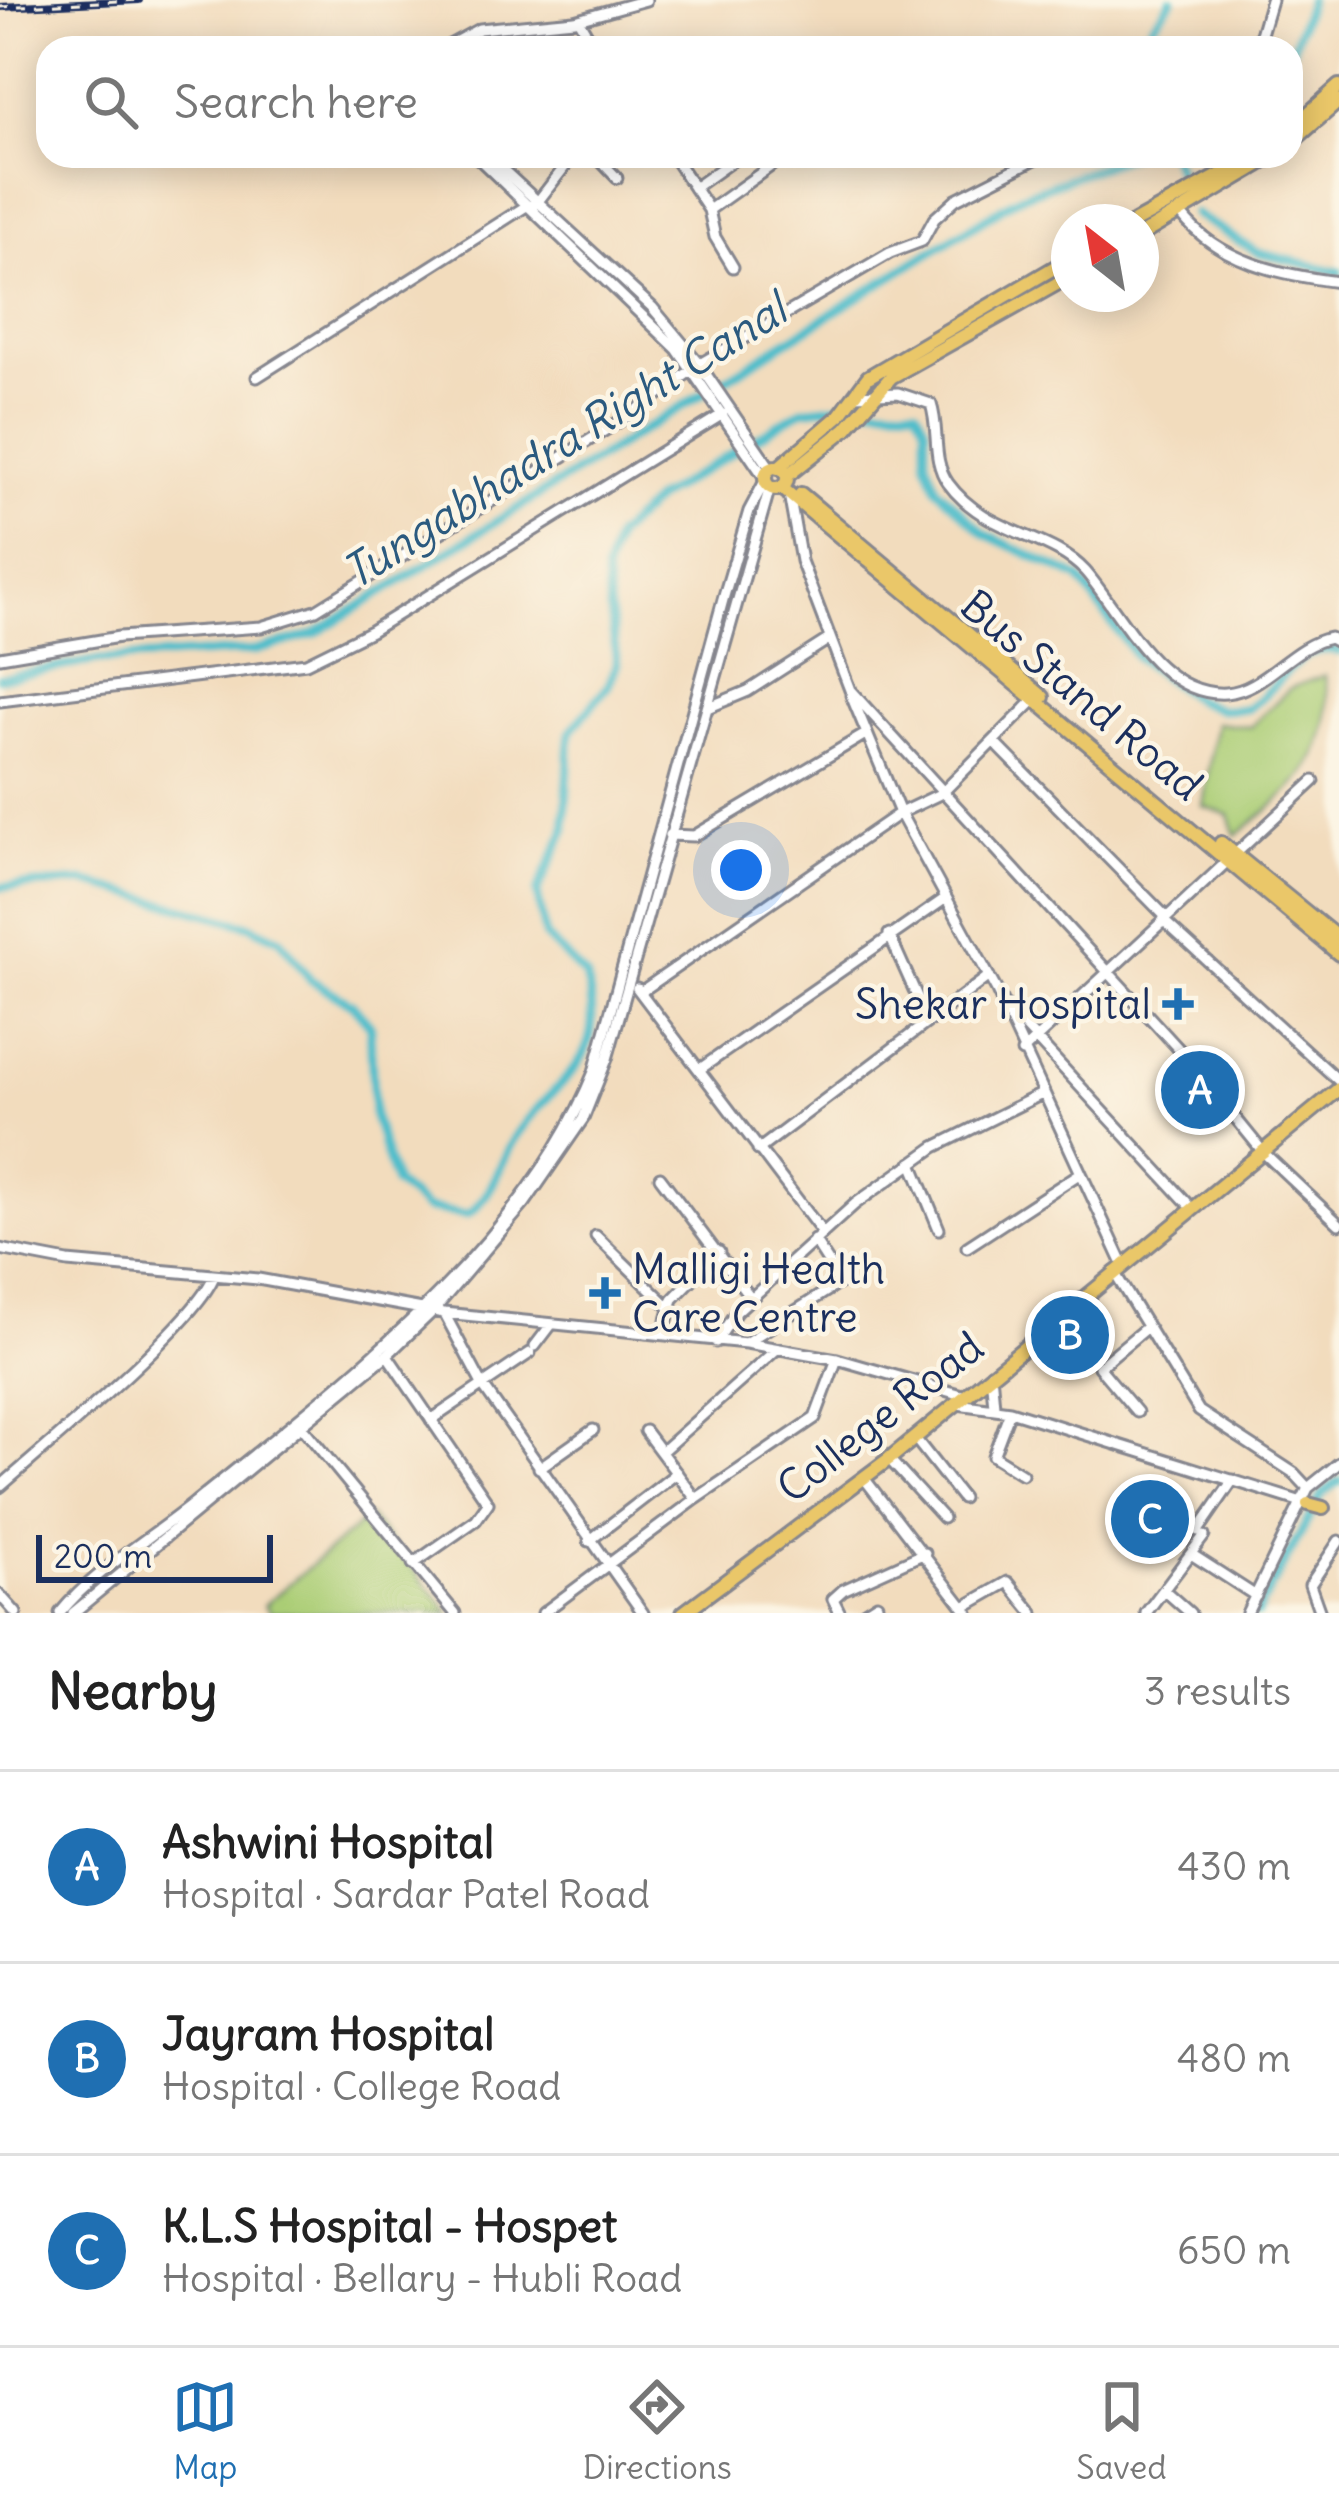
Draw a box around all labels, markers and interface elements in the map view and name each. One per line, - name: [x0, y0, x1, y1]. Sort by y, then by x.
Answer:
- search box: [36, 36, 1303, 168]
- icon: search: [78, 69, 144, 135]
- text: Search here: [174, 74, 418, 130]
- north arrow: [1051, 204, 1159, 312]
- water label: Tungabhadra Right Canal: [332, 278, 801, 601]
- street label: Bus Stand Road: [951, 579, 1213, 811]
- your location: [711, 840, 771, 900]
- place label: Shekar Hospital: [855, 978, 1151, 1030]
- marker: Shekar Hospital: [1162, 988, 1194, 1020]
- pin: A: [1161, 1045, 1239, 1135]
- place label: Malligi Health Care Centre: [632, 1243, 885, 1343]
- marker: Malligi Health Care Centre: [589, 1277, 621, 1309]
- pin: B: [1031, 1290, 1109, 1380]
- street label: College Road: [767, 1321, 993, 1513]
- pin: C: [1111, 1474, 1189, 1564]
- scale bar: [36, 1529, 273, 1582]
- text: 200 m: [54, 1535, 152, 1577]
- text: Nearby: [48, 1659, 217, 1723]
- text: 3 results: [1144, 1667, 1291, 1716]
- text: Ashwini Hospital: [162, 1814, 494, 1870]
- text: A: [74, 1842, 100, 1891]
- text: 430 m: [1177, 1842, 1291, 1891]
- text: Hospital · Sardar Patel Road: [162, 1870, 650, 1919]
- text: Jayram Hospital: [162, 2006, 494, 2062]
- text: B: [74, 2034, 100, 2083]
- text: 480 m: [1177, 2034, 1291, 2083]
- text: Hospital · College Road: [162, 2062, 561, 2111]
- text: K.L.S Hospital - Hospet: [162, 2198, 617, 2254]
- text: C: [74, 2226, 100, 2275]
- text: 650 m: [1177, 2226, 1291, 2275]
- text: Hospital · Bellary - Hubli Road: [162, 2254, 682, 2303]
- tab: Map: [172, 2374, 238, 2488]
- tab: Directions: [583, 2374, 732, 2488]
- tab: Saved: [1076, 2374, 1167, 2488]

